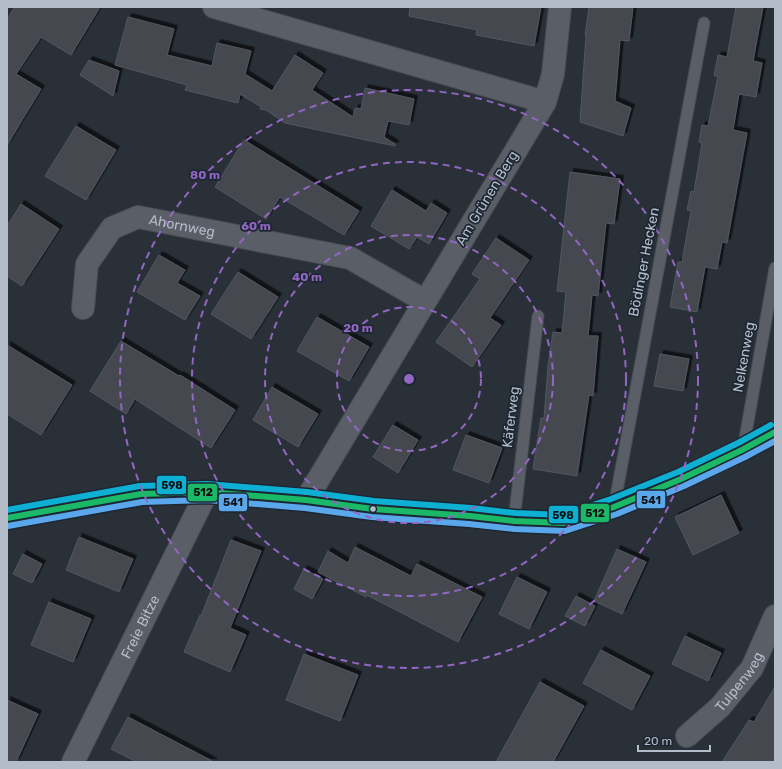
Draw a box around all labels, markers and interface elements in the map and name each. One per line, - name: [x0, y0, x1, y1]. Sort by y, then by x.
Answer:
- street label: Am Grünen Berg: [452, 148, 522, 248]
- text: 80 m: [190, 168, 220, 182]
- street label: Bödinger Hecken: [625, 206, 663, 318]
- street label: Ahornweg: [147, 211, 216, 240]
- text: 60 m: [241, 219, 271, 233]
- text: 40 m: [292, 270, 322, 284]
- street label: Nelkenweg: [729, 320, 759, 394]
- text: 20 m: [343, 321, 373, 335]
- centre of rings: [402, 372, 416, 386]
- street label: Käferweg: [499, 385, 523, 449]
- line badge: 598: [156, 475, 187, 495]
- text: 598: [161, 479, 183, 492]
- line badge: 512: [187, 483, 218, 502]
- text: 512: [193, 486, 213, 499]
- line badge: 541: [636, 490, 666, 509]
- line badge: 541: [218, 493, 248, 512]
- text: 541: [641, 494, 661, 507]
- text: 541: [223, 496, 243, 509]
- line badge: 512: [580, 503, 610, 523]
- unlabelled marker: [368, 504, 378, 514]
- line badge: 598: [548, 505, 579, 524]
- text: 512: [585, 507, 605, 520]
- text: 598: [552, 509, 574, 522]
- street label: Freie Bitze: [117, 592, 163, 661]
- street label: Tulpenweg: [711, 649, 767, 715]
- scale bar: [638, 727, 710, 753]
- text: 20 m: [644, 734, 672, 748]

